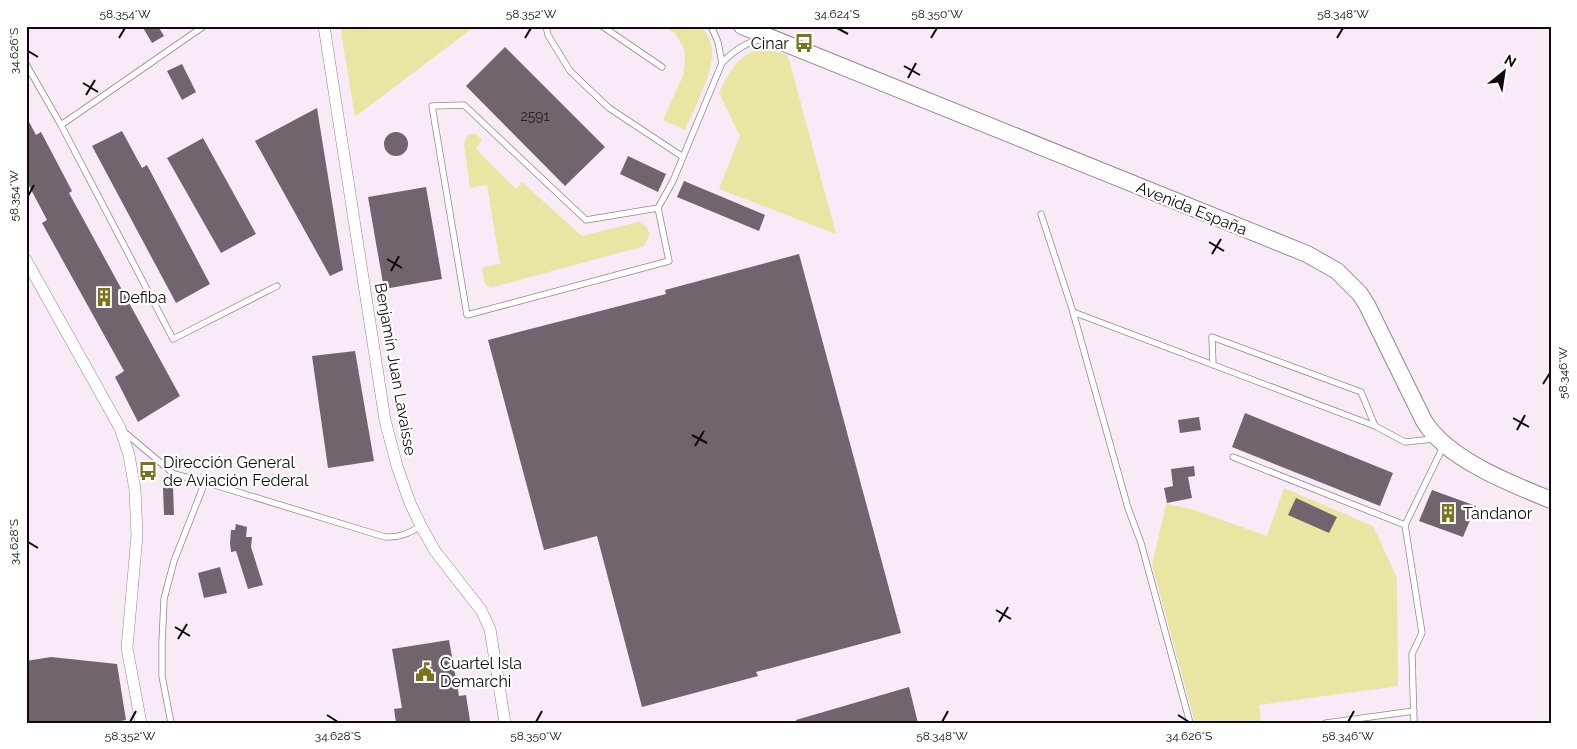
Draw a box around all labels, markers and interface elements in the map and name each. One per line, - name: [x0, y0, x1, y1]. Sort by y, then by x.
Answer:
- text: 58.354°W: [99, 7, 151, 21]
- text: 58.352°W: [506, 7, 557, 21]
- text: 34.624°S: [814, 7, 860, 21]
- text: 58.350°W: [911, 7, 963, 21]
- text: 58.348°W: [1317, 7, 1369, 21]
- text: 34.626°S: [7, 28, 21, 74]
- bus stop icon: Cinar: [793, 32, 815, 54]
- place label: Cinar: [751, 34, 789, 53]
- north arrow: [1480, 48, 1530, 98]
- text: N: [1502, 51, 1519, 70]
- house number: 2591: [520, 108, 550, 124]
- text: 58.354°W: [7, 170, 21, 222]
- street label: Avenida España: [1134, 178, 1250, 239]
- street label: Benjamín Juan Lavaisse: [371, 281, 420, 457]
- building icon: Defiba: [93, 286, 115, 308]
- place label: Defiba: [119, 288, 166, 307]
- text: 58.346°W: [1556, 347, 1570, 399]
- place label: Dirección General de Aviación Federal: [163, 453, 309, 490]
- bus stop icon: Dirección General de Aviación Federal: [137, 460, 159, 482]
- building icon: Tandanor: [1437, 502, 1459, 524]
- place label: Tandanor: [1463, 504, 1533, 523]
- text: 34.628°S: [7, 519, 21, 565]
- place label: Cuartel Isla Demarchi: [440, 654, 522, 691]
- public building icon: Cuartel Isla Demarchi: [414, 661, 436, 683]
- text: 58.352°W: [105, 729, 156, 743]
- text: 34.628°S: [315, 729, 361, 743]
- text: 58.350°W: [510, 729, 562, 743]
- text: 58.348°W: [916, 729, 968, 743]
- text: 34.626°S: [1166, 729, 1212, 743]
- text: 58.346°W: [1322, 729, 1374, 743]

